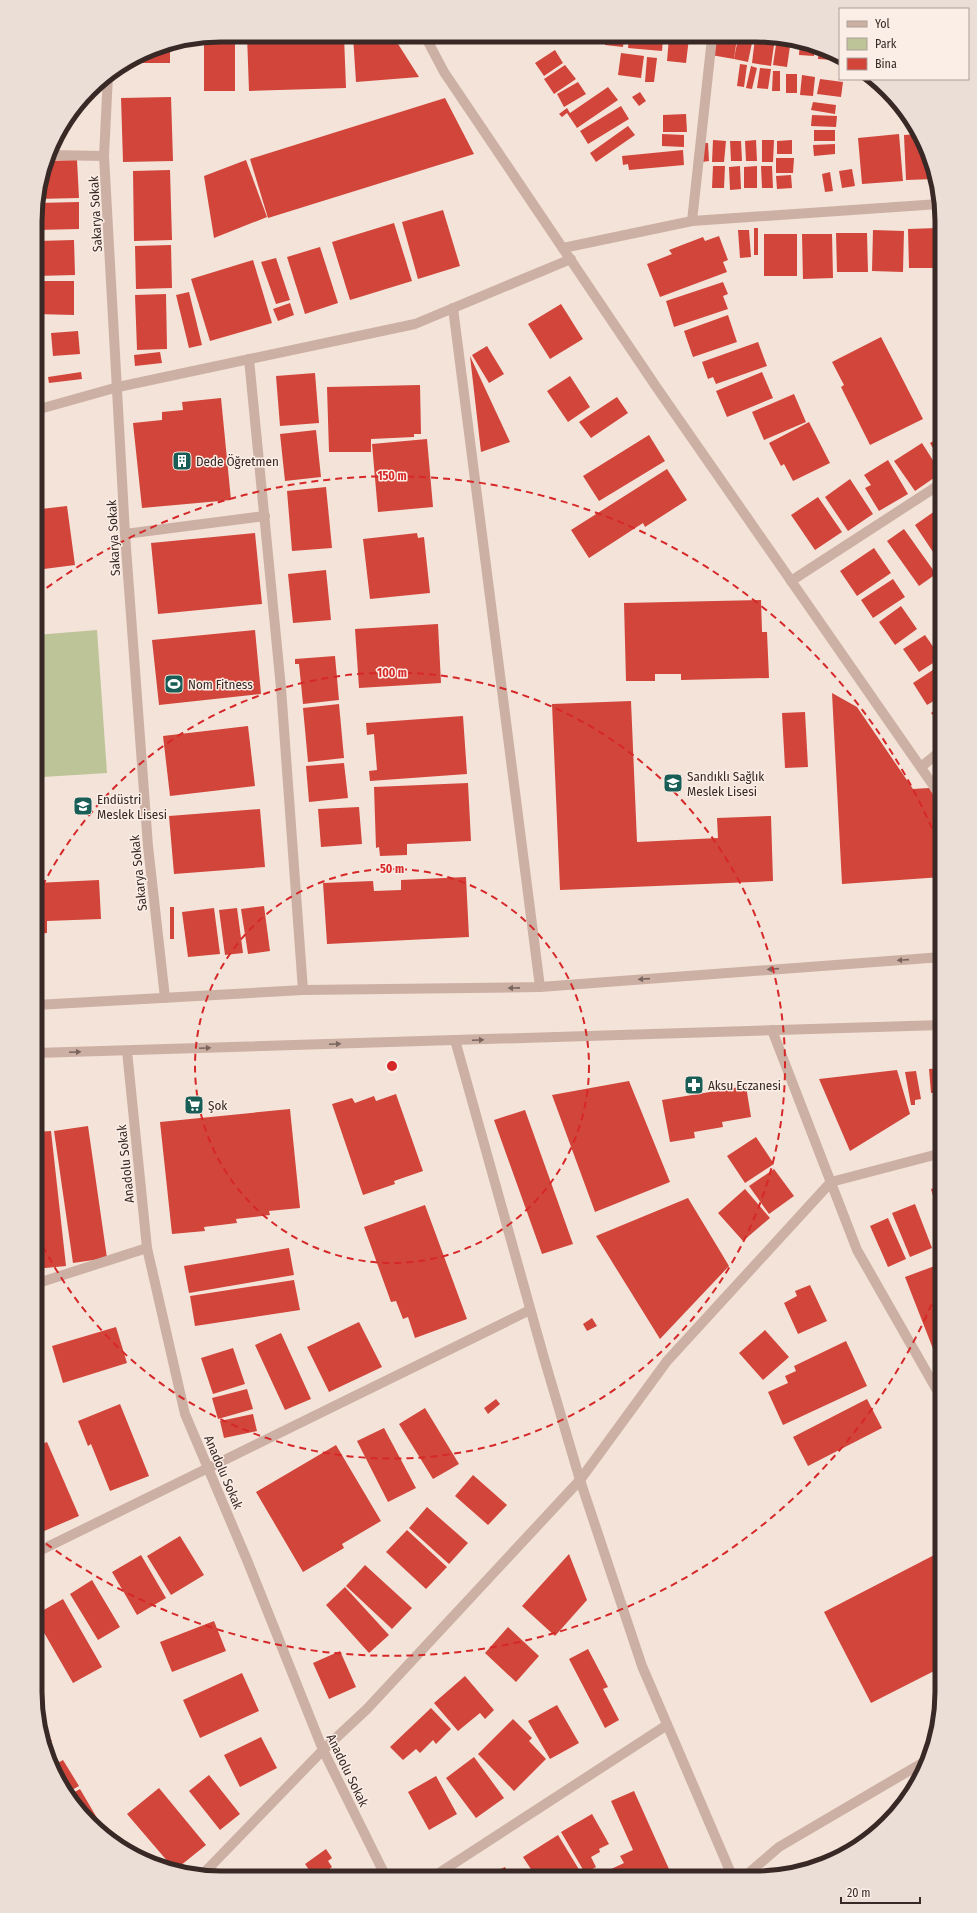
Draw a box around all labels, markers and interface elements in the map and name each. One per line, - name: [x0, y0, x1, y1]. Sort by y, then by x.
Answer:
- legend: [839, 8, 969, 80]
- text: Yol: [875, 17, 890, 31]
- text: Park: [875, 37, 897, 51]
- text: Bina: [875, 57, 897, 71]
- street label: Sakarya Sokak: [86, 175, 105, 252]
- building icon: Dede Öğretmen: [171, 450, 193, 472]
- place label: Dede Öğretmen: [196, 453, 279, 469]
- text: 150 m: [377, 469, 407, 483]
- street label: Sakarya Sokak: [104, 499, 123, 576]
- text: 100 m: [377, 666, 407, 680]
- sports icon: Nom Fitness: [163, 673, 185, 695]
- place label: Nom Fitness: [188, 677, 253, 692]
- place label: Sandıklı Sağlık Meslek Lisesi: [687, 769, 765, 799]
- school or university icon: Sandıklı Sağlık Meslek Lisesi: [662, 772, 684, 794]
- place label: Endüstri Meslek Lisesi: [97, 792, 167, 822]
- school or university icon: Endüstri Meslek Lisesi: [72, 795, 94, 817]
- street label: Sakarya Sokak: [127, 833, 150, 912]
- text: 50 m: [380, 862, 404, 876]
- one-way arrow: [897, 956, 909, 963]
- one-way arrow: [767, 966, 779, 973]
- one-way arrow: [638, 976, 650, 983]
- one-way arrow: [507, 985, 520, 991]
- one-way arrow: [472, 1036, 484, 1043]
- one-way arrow: [329, 1041, 342, 1047]
- one-way arrow: [199, 1045, 212, 1051]
- one-way arrow: [69, 1049, 82, 1055]
- centre of rings: [385, 1059, 399, 1073]
- pharmacy icon: Aksu Eczanesi: [683, 1074, 705, 1096]
- place label: Aksu Eczanesi: [708, 1078, 781, 1093]
- supermarket icon: Şok: [183, 1094, 205, 1116]
- place label: Şok: [208, 1098, 228, 1113]
- street label: Anadolu Sokak: [114, 1123, 137, 1204]
- street label: Anadolu Sokak: [201, 1433, 246, 1512]
- street label: Anadolu Sokak: [324, 1732, 372, 1810]
- scale bar: [841, 1879, 920, 1905]
- text: 20 m: [847, 1886, 871, 1900]

